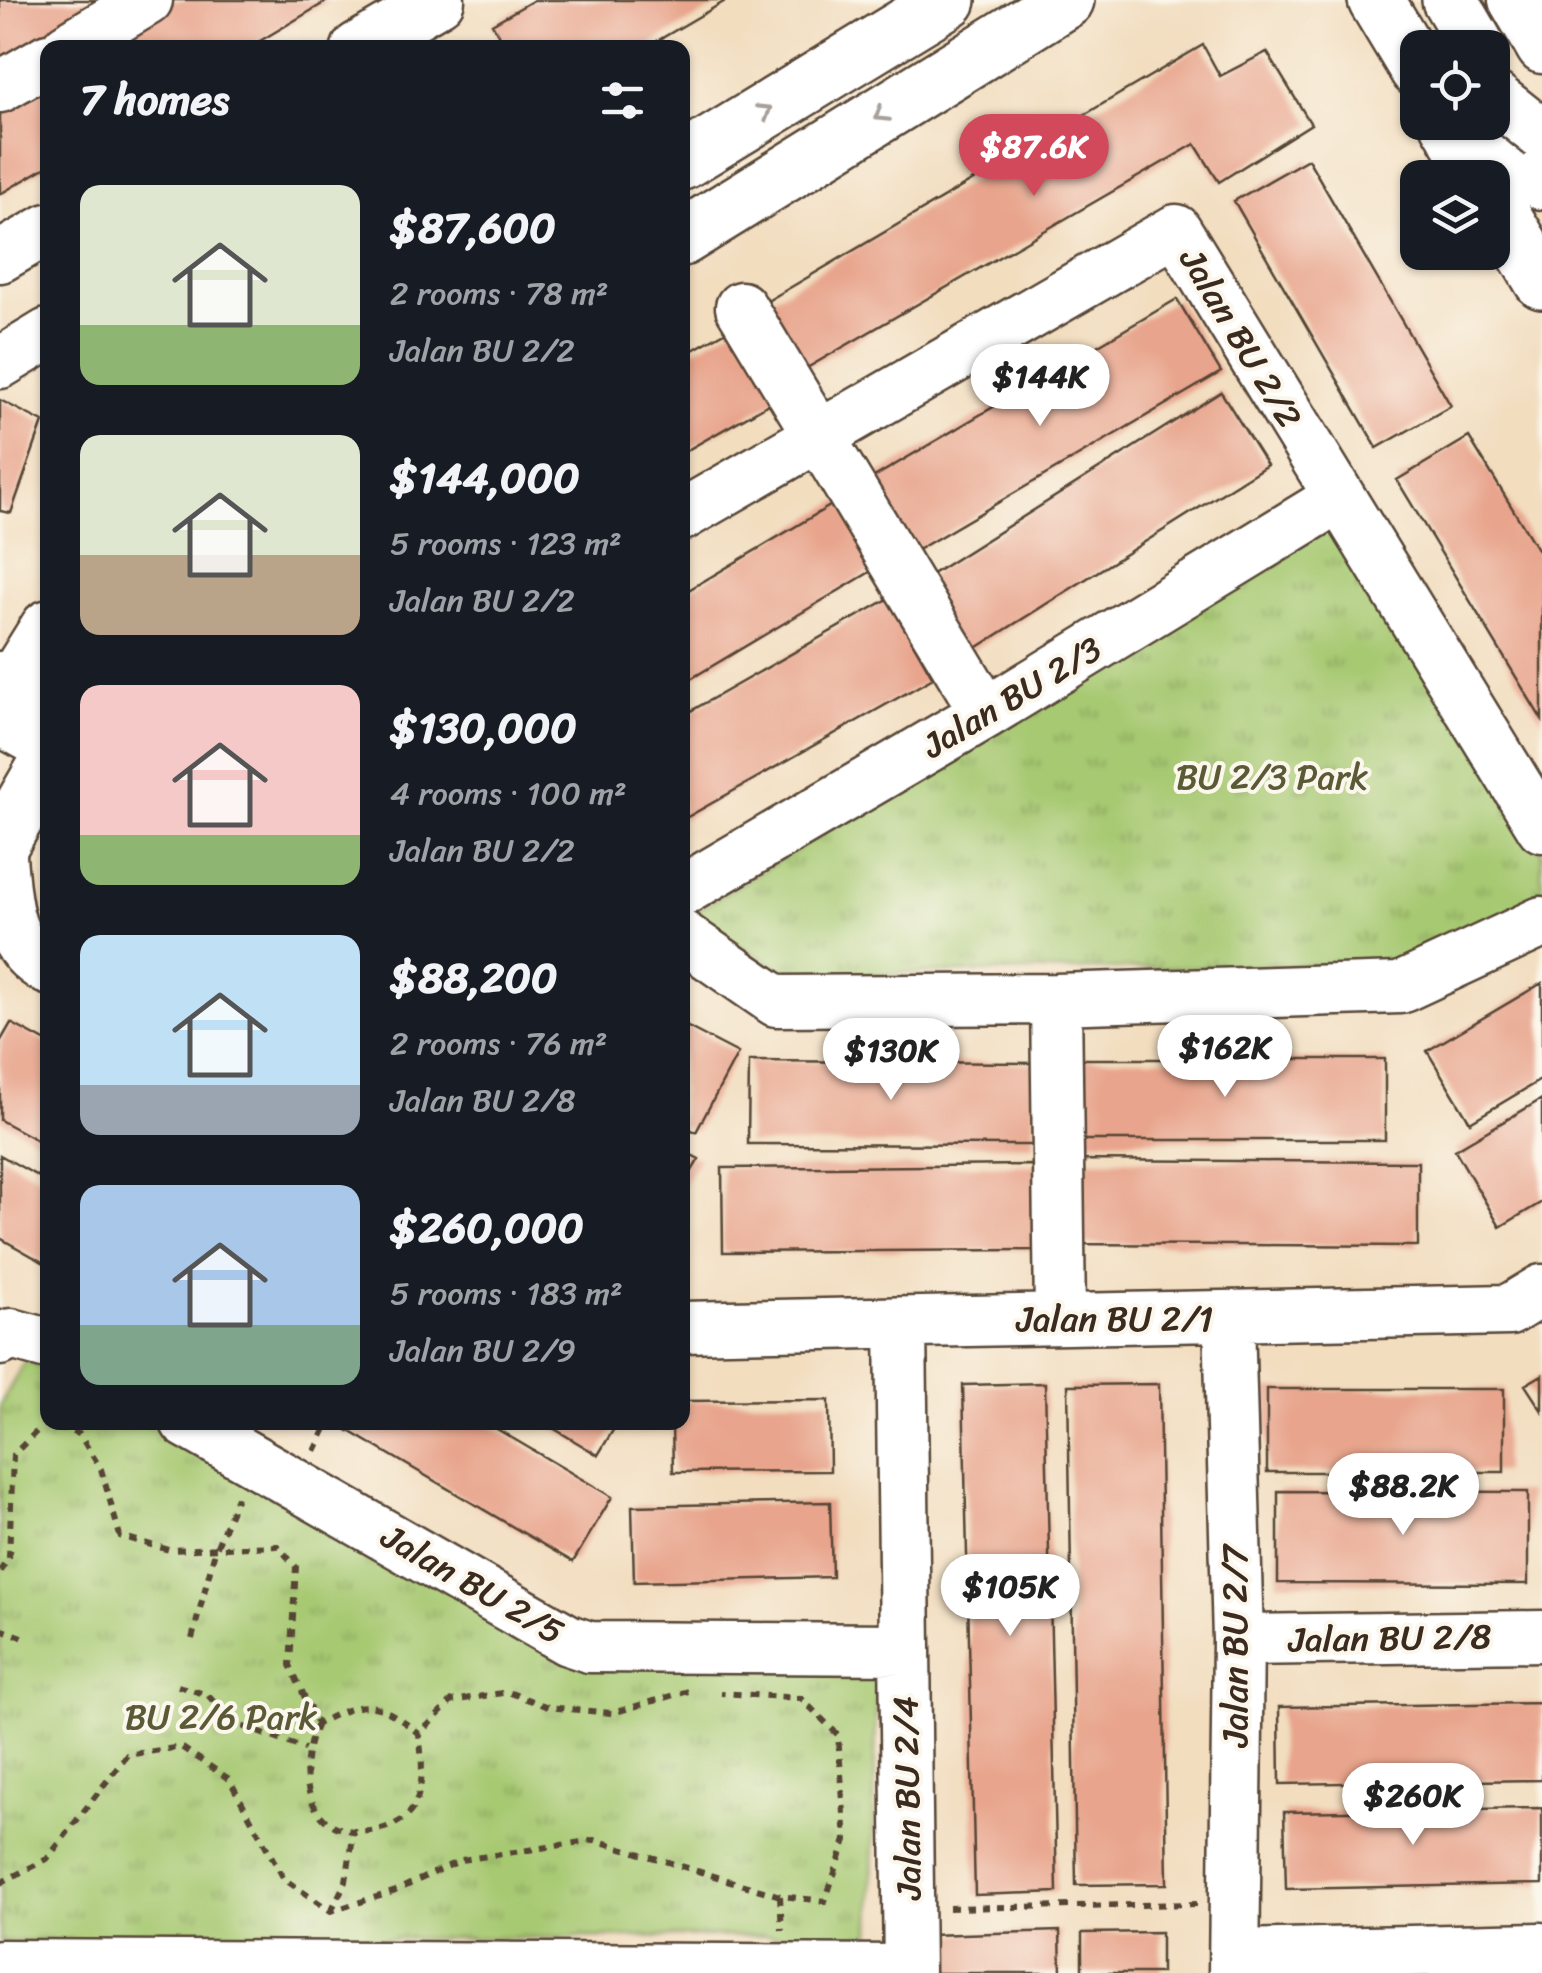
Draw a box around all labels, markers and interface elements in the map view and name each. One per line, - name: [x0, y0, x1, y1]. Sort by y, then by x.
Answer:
- map controls: [1400, 30, 1510, 270]
- button: locate: [1400, 30, 1510, 140]
- text: 7 homes: [80, 63, 229, 137]
- icon: filters: [595, 73, 650, 128]
- one-way arrow: [874, 103, 892, 122]
- one-way arrow: [755, 104, 773, 123]
- pin: $87.6K: [953, 114, 1115, 199]
- text: $87.6K: [981, 118, 1087, 175]
- button: layers: [1400, 160, 1510, 270]
- text: $87,600: [390, 191, 556, 265]
- icon: home: [160, 225, 280, 345]
- street label: Jalan BU 2/2: [1162, 235, 1320, 441]
- text: 2 rooms · 78 m²: [390, 265, 608, 322]
- text: Jalan BU 2/2: [390, 322, 575, 379]
- pin: $144K: [970, 344, 1110, 429]
- text: $144K: [993, 348, 1087, 405]
- text: $144,000: [390, 441, 580, 515]
- icon: home: [160, 475, 280, 595]
- text: 5 rooms · 123 m²: [390, 515, 622, 572]
- text: Jalan BU 2/2: [390, 572, 575, 629]
- street label: Jalan BU 2/3: [909, 619, 1114, 776]
- text: $130,000: [390, 691, 577, 765]
- icon: home: [160, 725, 280, 845]
- park label: BU 2/3 Park: [1176, 746, 1368, 808]
- text: 4 rooms · 100 m²: [390, 765, 627, 822]
- text: Jalan BU 2/2: [390, 822, 575, 879]
- text: $88,200: [390, 941, 558, 1015]
- icon: home: [160, 975, 280, 1095]
- text: 2 rooms · 76 m²: [390, 1015, 607, 1072]
- pin: $162K: [1155, 1015, 1295, 1100]
- pin: $130K: [821, 1018, 961, 1103]
- text: $162K: [1179, 1019, 1271, 1076]
- text: $130K: [845, 1022, 937, 1079]
- text: Jalan BU 2/8: [390, 1072, 575, 1129]
- text: $260,000: [390, 1191, 584, 1265]
- icon: home: [160, 1225, 280, 1345]
- text: 5 rooms · 183 m²: [390, 1265, 622, 1322]
- street label: Jalan BU 2/1: [1016, 1288, 1213, 1350]
- text: Jalan BU 2/9: [390, 1322, 576, 1379]
- pin: $88.2K: [1322, 1453, 1484, 1538]
- text: $88.2K: [1349, 1457, 1457, 1514]
- street label: Jalan BU 2/5: [369, 1506, 576, 1662]
- street label: Jalan BU 2/7: [1204, 1543, 1266, 1748]
- pin: $105K: [940, 1554, 1080, 1639]
- text: $105K: [963, 1558, 1057, 1615]
- street label: Jalan BU 2/8: [1287, 1605, 1492, 1671]
- park label: BU 2/6 Park: [125, 1686, 318, 1748]
- street label: Jalan BU 2/4: [874, 1696, 940, 1901]
- pin: $260K: [1343, 1763, 1483, 1848]
- text: $260K: [1364, 1767, 1462, 1824]

